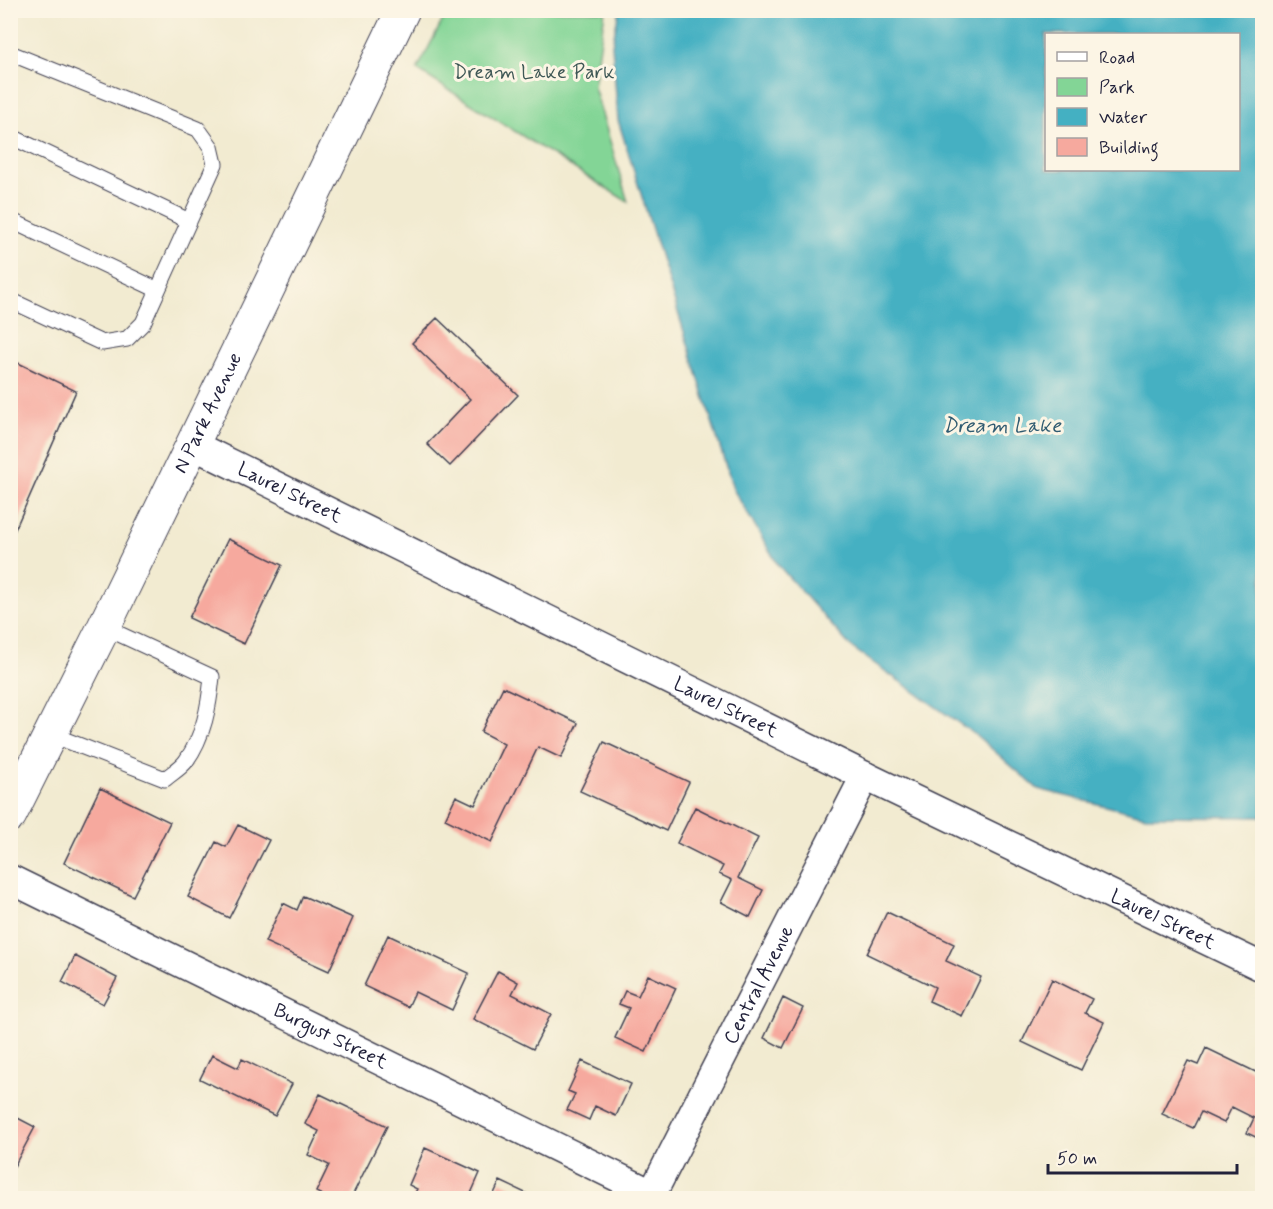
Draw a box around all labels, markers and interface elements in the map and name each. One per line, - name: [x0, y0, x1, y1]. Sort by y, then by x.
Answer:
- legend: [1045, 33, 1240, 171]
- text: Road: [1099, 46, 1135, 70]
- park label: Dream Lake Park: [454, 59, 614, 86]
- text: Park: [1099, 76, 1135, 100]
- text: Water: [1099, 106, 1148, 130]
- text: Building: [1099, 136, 1159, 162]
- street label: N Park Avenue: [167, 348, 248, 478]
- water label: Dream Lake: [943, 412, 1062, 440]
- street label: Laurel Street: [233, 455, 347, 530]
- street label: Laurel Street: [669, 670, 783, 745]
- street label: Laurel Street: [1106, 883, 1220, 956]
- street label: Central Avenue: [717, 921, 800, 1049]
- street label: Burgust Street: [269, 997, 392, 1076]
- scale bar: [1048, 1137, 1237, 1175]
- text: 50 m: [1057, 1147, 1097, 1171]

